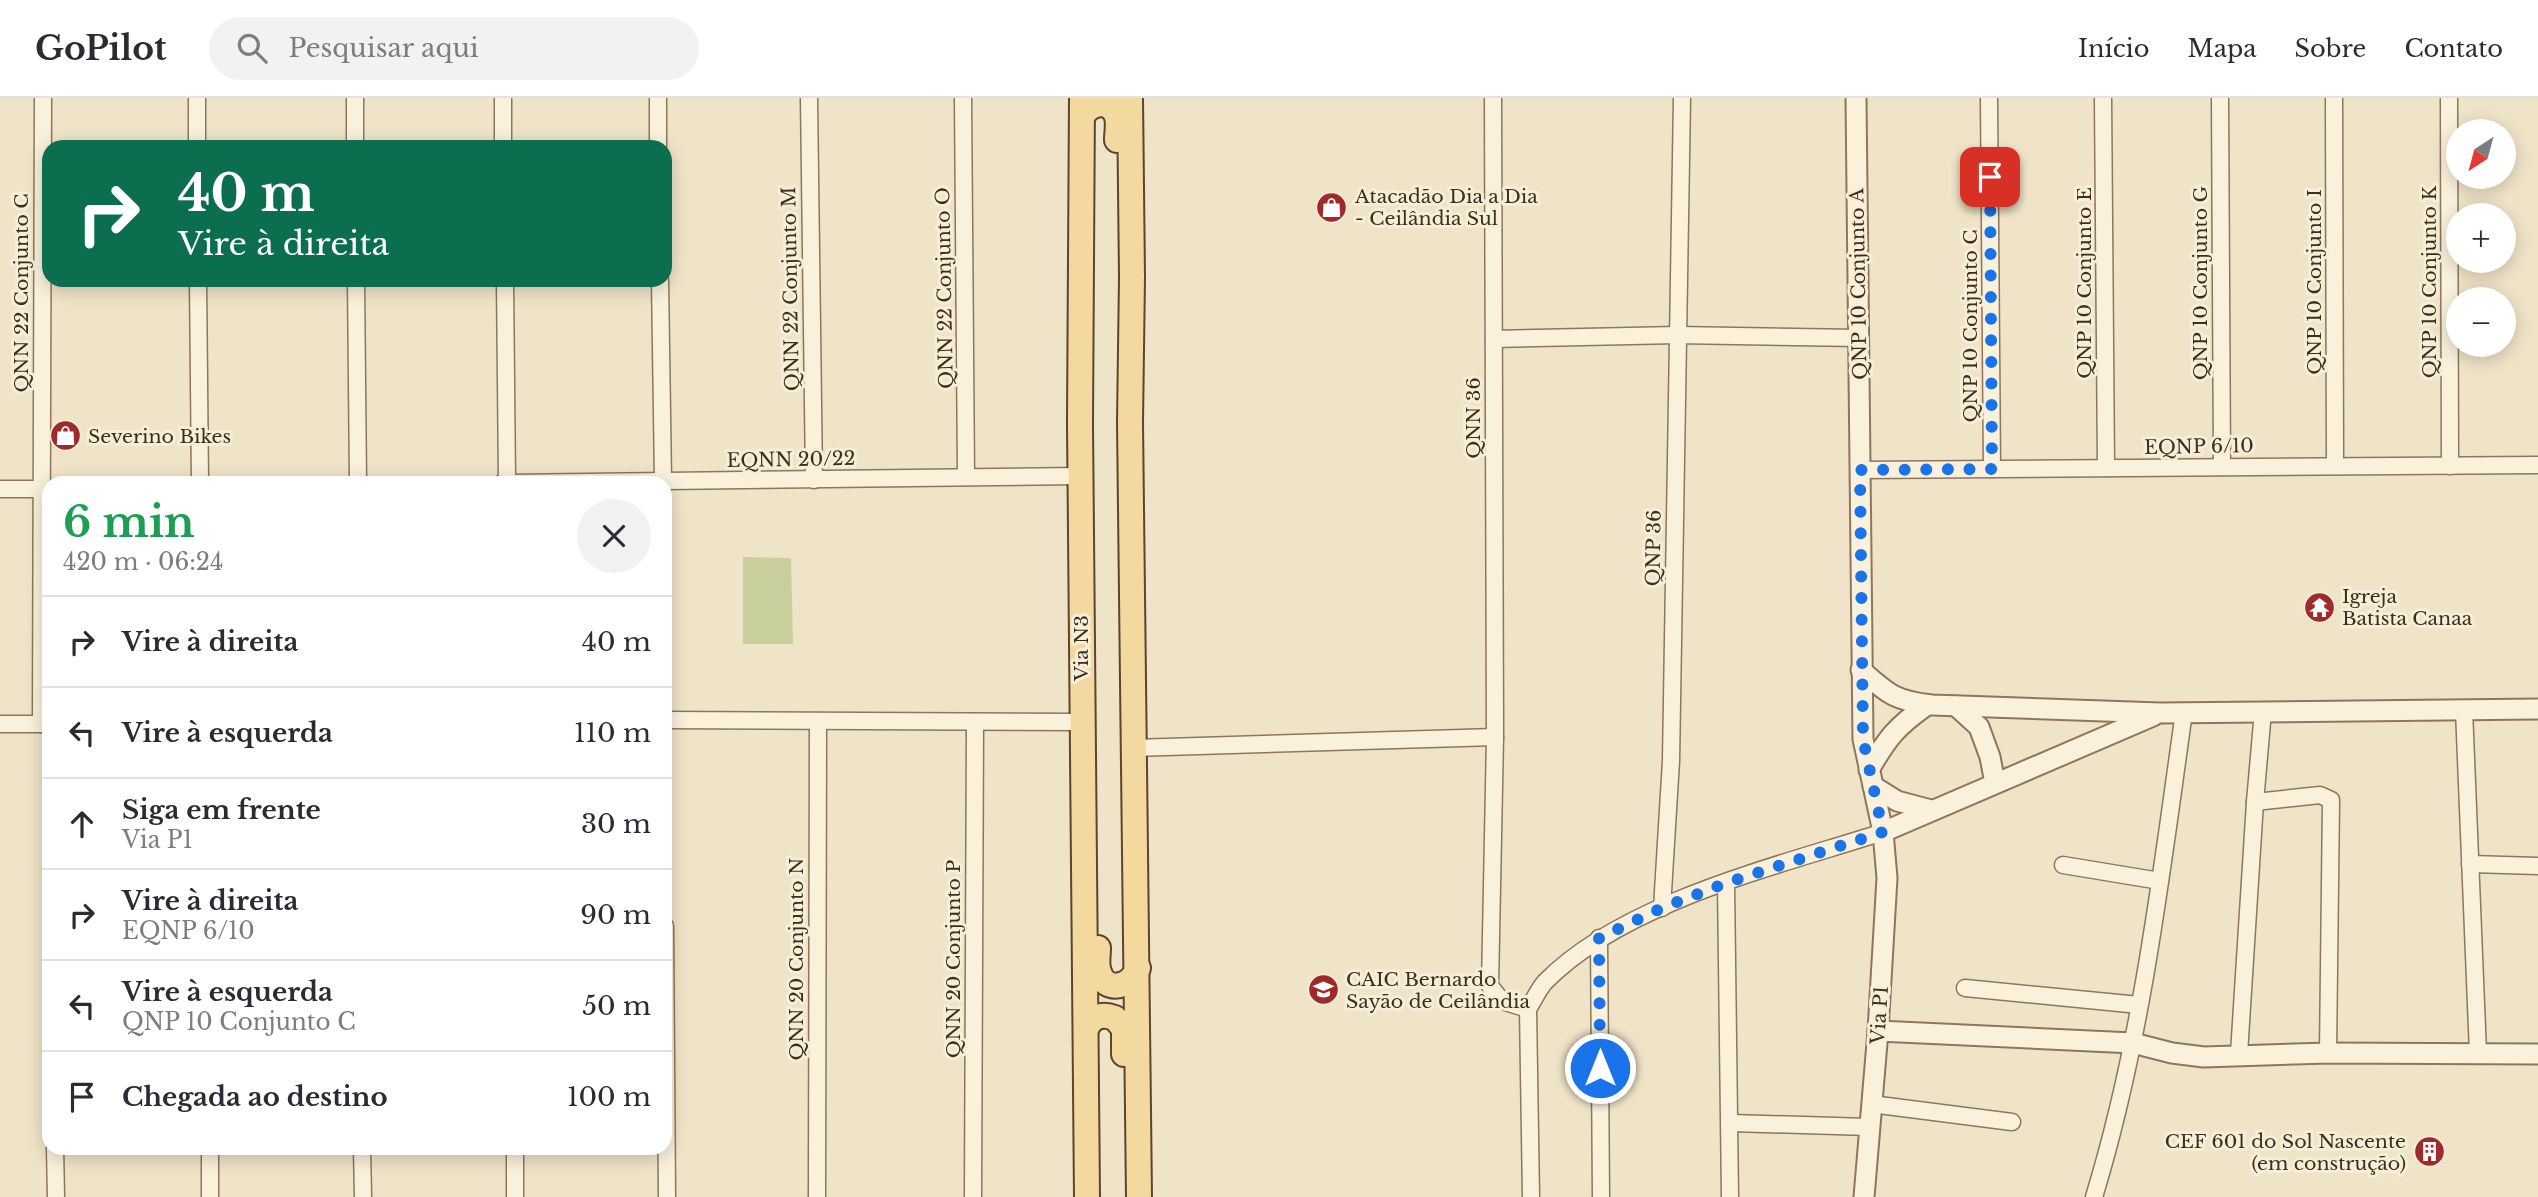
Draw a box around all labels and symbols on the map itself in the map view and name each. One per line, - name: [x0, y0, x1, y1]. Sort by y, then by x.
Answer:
- north arrow: [2446, 119, 2516, 189]
- pin: [1960, 147, 2020, 207]
- place label: Atacadão Dia a Dia - Ceilândia Sul: [1354, 185, 1538, 230]
- street label: QNP 10 Conjunto G: [2189, 185, 2212, 380]
- street label: QNP 10 Conjunto K: [2418, 185, 2441, 378]
- street label: QNN 22 Conjunto M: [777, 187, 804, 391]
- street label: QNN 22 Conjunto O: [931, 187, 958, 389]
- street label: QNP 10 Conjunto E: [2073, 187, 2096, 379]
- street label: QNP 10 Conjunto A: [1845, 188, 1872, 380]
- street label: QNP 10 Conjunto I: [2303, 189, 2326, 375]
- shop icon: Atacadão Dia a Dia - Ceilândia Sul: [1315, 190, 1349, 224]
- street label: QNN 22 Conjunto C: [10, 193, 33, 393]
- street label: QNP 10 Conjunto C: [1959, 230, 1982, 422]
- street label: QNN 36: [1462, 377, 1485, 459]
- shop icon: Severino Bikes: [48, 419, 82, 453]
- place label: Severino Bikes: [88, 425, 231, 448]
- street label: EQNP 6/10: [2144, 434, 2254, 459]
- street label: EQNN 20/22: [726, 447, 856, 472]
- street label: QNP 36: [1641, 509, 1666, 587]
- place label: Igreja Batista Canaa: [2342, 585, 2473, 630]
- temple icon: Igreja Batista Canaa: [2302, 590, 2336, 624]
- street label: Via N3: [1070, 615, 1093, 682]
- street label: QNN 20 Conjunto N: [785, 858, 808, 1060]
- street label: QNN 20 Conjunto P: [942, 860, 965, 1058]
- place label: CAIC Bernardo Sayão de Ceilândia: [1346, 968, 1531, 1013]
- school or university icon: CAIC Bernardo Sayão de Ceilândia: [1306, 973, 1340, 1007]
- street label: Via P1: [1866, 985, 1893, 1046]
- position arrow: [1563, 1031, 1637, 1105]
- place label: CEF 601 do Sol Nascente (em construção): [2165, 1130, 2406, 1175]
- building icon: CEF 601 do Sol Nascente (em construção): [2412, 1135, 2446, 1169]

